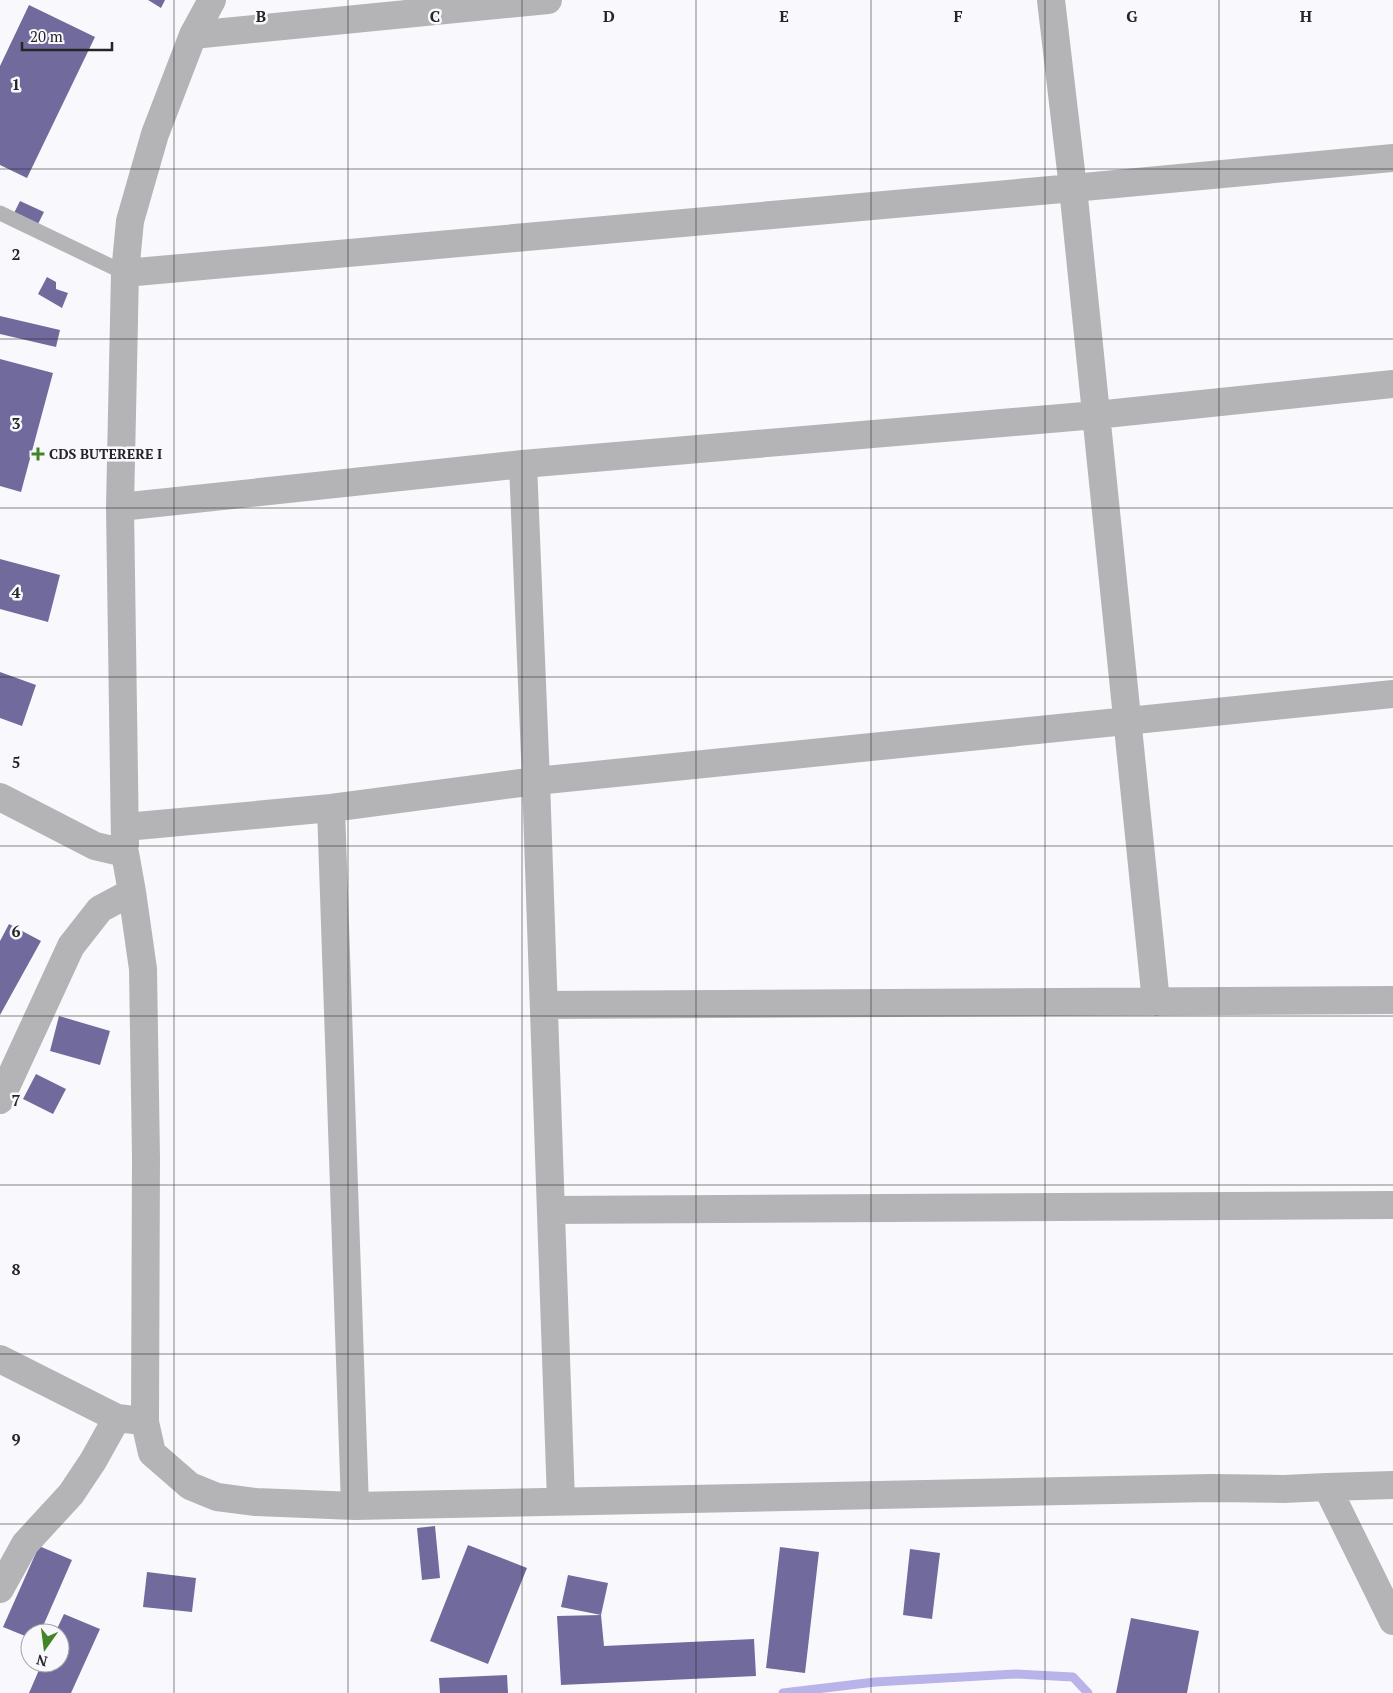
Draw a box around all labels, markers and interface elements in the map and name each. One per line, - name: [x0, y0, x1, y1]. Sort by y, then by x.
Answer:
- text: B: [256, 5, 266, 27]
- text: C: [430, 5, 440, 27]
- text: D: [603, 5, 615, 27]
- text: E: [779, 5, 789, 27]
- text: F: [953, 5, 963, 27]
- text: G: [1126, 5, 1138, 27]
- text: H: [1300, 5, 1312, 27]
- scale bar: [22, 20, 112, 52]
- text: 20 m: [30, 26, 63, 46]
- text: 1: [11, 73, 21, 95]
- text: 2: [11, 243, 21, 265]
- text: 3: [11, 412, 21, 434]
- place label: CDS BUTERERE I: [49, 444, 162, 463]
- marker: CDS BUTERERE I: [31, 447, 45, 461]
- text: 4: [11, 581, 21, 603]
- text: 5: [11, 751, 21, 773]
- text: 6: [11, 920, 21, 942]
- text: 7: [11, 1089, 21, 1111]
- text: 8: [11, 1258, 21, 1280]
- text: 9: [11, 1428, 21, 1450]
- north arrow: [20, 1623, 70, 1673]
- text: N: [34, 1651, 49, 1672]

